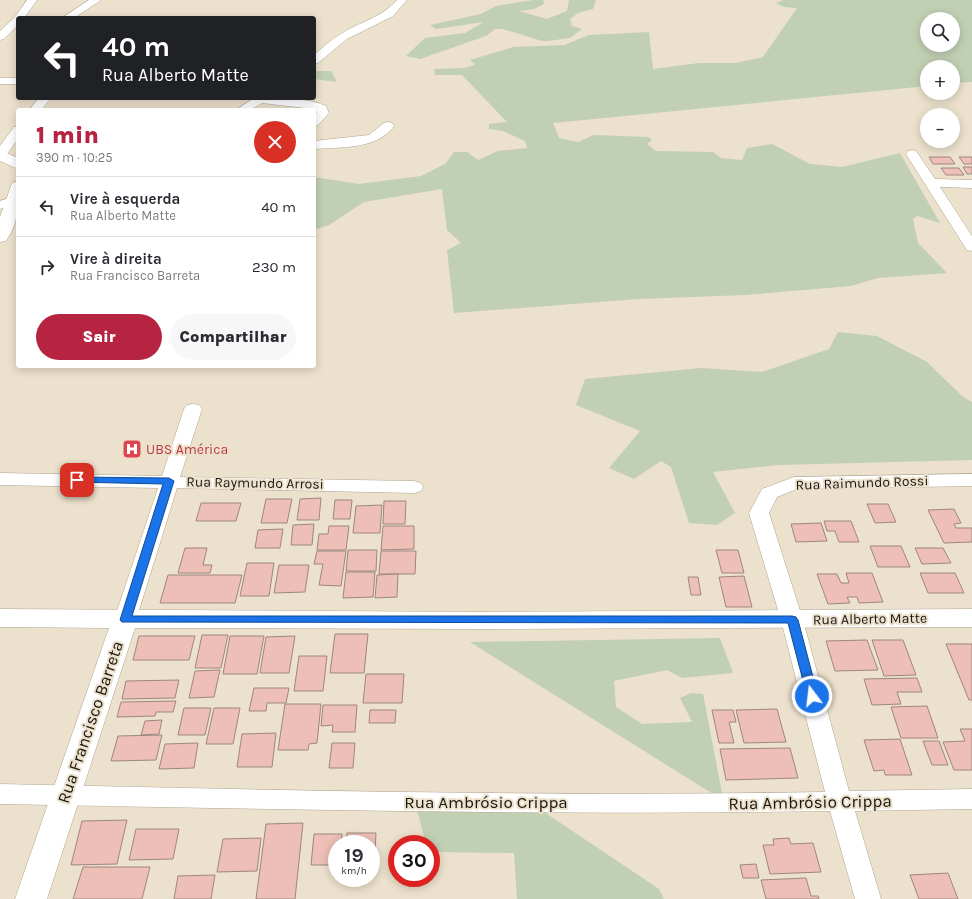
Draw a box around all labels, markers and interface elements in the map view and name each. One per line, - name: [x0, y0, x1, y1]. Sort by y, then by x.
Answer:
- map controls: [920, 12, 960, 148]
- button: search: [920, 12, 960, 52]
- text: 40 m: [102, 30, 170, 63]
- icon: left: [36, 32, 88, 84]
- button: +: [920, 60, 960, 100]
- text: Rua Alberto Matte: [102, 64, 249, 86]
- button: −: [920, 108, 960, 148]
- text: 1 min: [36, 121, 99, 149]
- button: close: [254, 121, 296, 163]
- text: 390 m · 10:25: [36, 150, 113, 165]
- text: Vire à esquerda: [70, 190, 180, 208]
- icon: left: [36, 196, 58, 218]
- text: 40 m: [261, 198, 296, 216]
- text: Rua Alberto Matte: [70, 208, 176, 223]
- text: Vire à direita: [70, 250, 162, 268]
- icon: right: [36, 256, 58, 278]
- text: 230 m: [252, 258, 296, 276]
- text: Rua Francisco Barreta: [70, 268, 200, 283]
- button: Sair: [36, 314, 162, 360]
- button: Compartilhar: [170, 314, 296, 360]
- hospital icon: UBS América: [121, 438, 143, 460]
- place label: UBS América: [146, 441, 228, 458]
- pin: [60, 463, 94, 497]
- icon: arrive: [66, 469, 88, 491]
- street label: Rua Raimundo Rossi: [795, 472, 929, 494]
- street label: Rua Raymundo Arrosi: [186, 473, 324, 493]
- street label: Rua Alberto Matte: [813, 610, 927, 628]
- street label: Rua Francisco Barreta: [53, 638, 127, 806]
- position arrow: [791, 675, 833, 717]
- street label: Rua Ambrósio Crippa: [728, 791, 892, 813]
- street label: Rua Ambrósio Crippa: [404, 792, 568, 812]
- speed limit sign: 30: [388, 835, 440, 887]
- text: 19: [344, 844, 364, 867]
- text: km/h: [341, 865, 367, 877]

